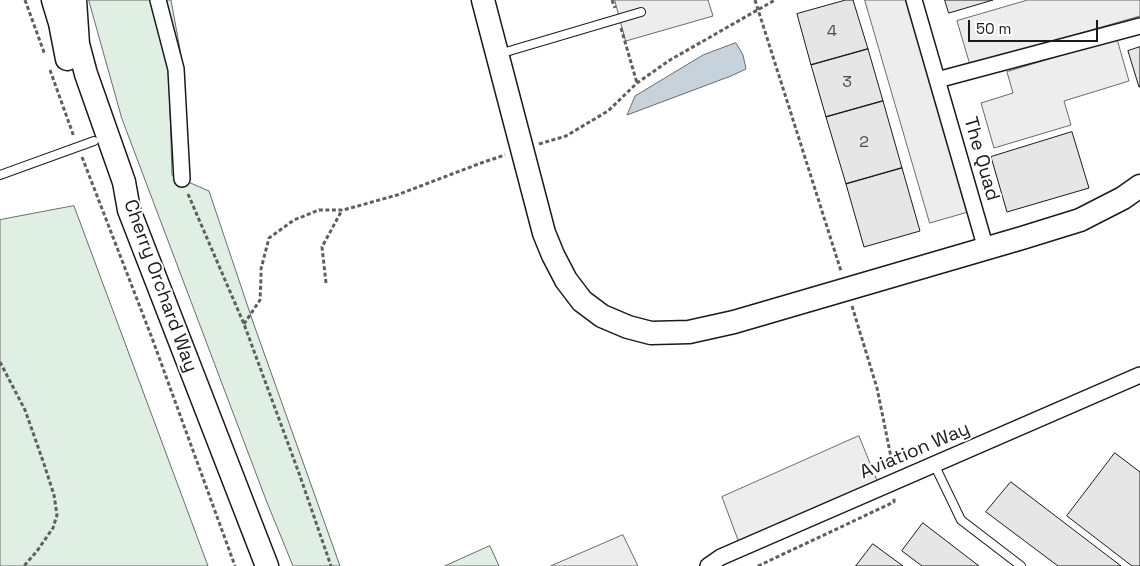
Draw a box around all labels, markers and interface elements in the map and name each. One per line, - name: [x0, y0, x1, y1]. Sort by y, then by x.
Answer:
- scale bar: [970, 10, 1100, 42]
- text: 50 m: [976, 19, 1011, 38]
- house number: 4: [827, 22, 837, 42]
- house number: 3: [842, 73, 852, 93]
- street label: The Quad: [958, 114, 1004, 204]
- house number: 2: [859, 133, 869, 153]
- street label: Cherry Orchard Way: [118, 197, 202, 375]
- street label: Aviation Way: [857, 418, 973, 484]

